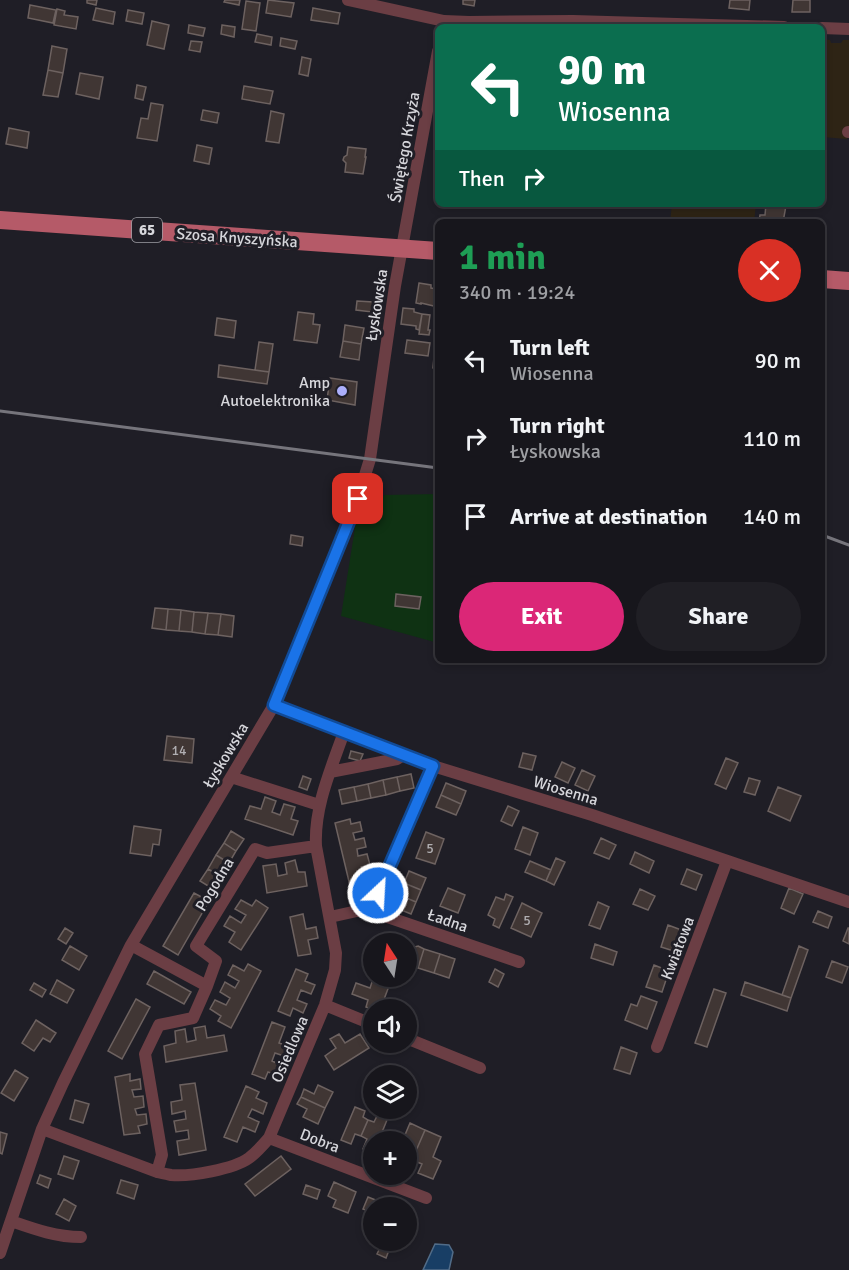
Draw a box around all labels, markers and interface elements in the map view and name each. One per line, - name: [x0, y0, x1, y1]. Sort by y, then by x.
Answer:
- text: 90 m: [558, 45, 647, 96]
- icon: left: [459, 48, 537, 126]
- street label: Świętego Krzyża: [385, 90, 425, 204]
- text: Wiosenna: [558, 96, 671, 129]
- icon: right: [517, 162, 550, 195]
- text: Then: [459, 165, 505, 192]
- road number: 65: [132, 218, 162, 242]
- street label: Szosa Knyszyńska: [176, 224, 298, 252]
- text: 1 min: [459, 235, 546, 280]
- button: close: [738, 239, 801, 302]
- street label: Łyskowska: [361, 268, 393, 343]
- text: 340 m · 19:24: [459, 280, 575, 305]
- text: Turn left: [510, 334, 590, 361]
- icon: left: [459, 344, 492, 377]
- text: 90 m: [755, 347, 801, 374]
- text: Wiosenna: [510, 361, 594, 386]
- place label: Amp Autoelektronika: [221, 373, 330, 411]
- marker: Amp Autoelektronika: [335, 384, 349, 398]
- text: Turn right: [510, 412, 605, 439]
- icon: right: [459, 422, 492, 455]
- text: 110 m: [743, 425, 801, 452]
- text: Łyskowska: [510, 439, 601, 464]
- pin: [332, 473, 383, 524]
- icon: arrive: [341, 482, 374, 515]
- icon: arrive: [459, 500, 492, 533]
- text: Arrive at destination: [510, 503, 707, 530]
- text: 140 m: [743, 503, 801, 530]
- button: Exit: [459, 582, 624, 651]
- button: Share: [636, 582, 801, 651]
- street label: Łyskowska: [199, 719, 253, 792]
- house number: 14: [171, 742, 187, 759]
- street label: Wiosenna: [531, 772, 601, 810]
- house number: 5: [426, 840, 434, 857]
- street label: Pogodna: [191, 854, 239, 915]
- position arrow: [346, 861, 410, 925]
- street label: Ładna: [425, 905, 471, 937]
- house number: 5: [523, 912, 531, 929]
- street label: Kwiatowa: [657, 914, 699, 983]
- north arrow: [363, 933, 417, 987]
- map controls: [363, 933, 417, 1251]
- button: sound: [363, 999, 417, 1053]
- street label: Osiedlowa: [267, 1013, 313, 1086]
- button: layers: [363, 1065, 417, 1119]
- street label: Dobra: [297, 1124, 342, 1158]
- button: +: [363, 1131, 417, 1185]
- button: −: [363, 1197, 417, 1251]

